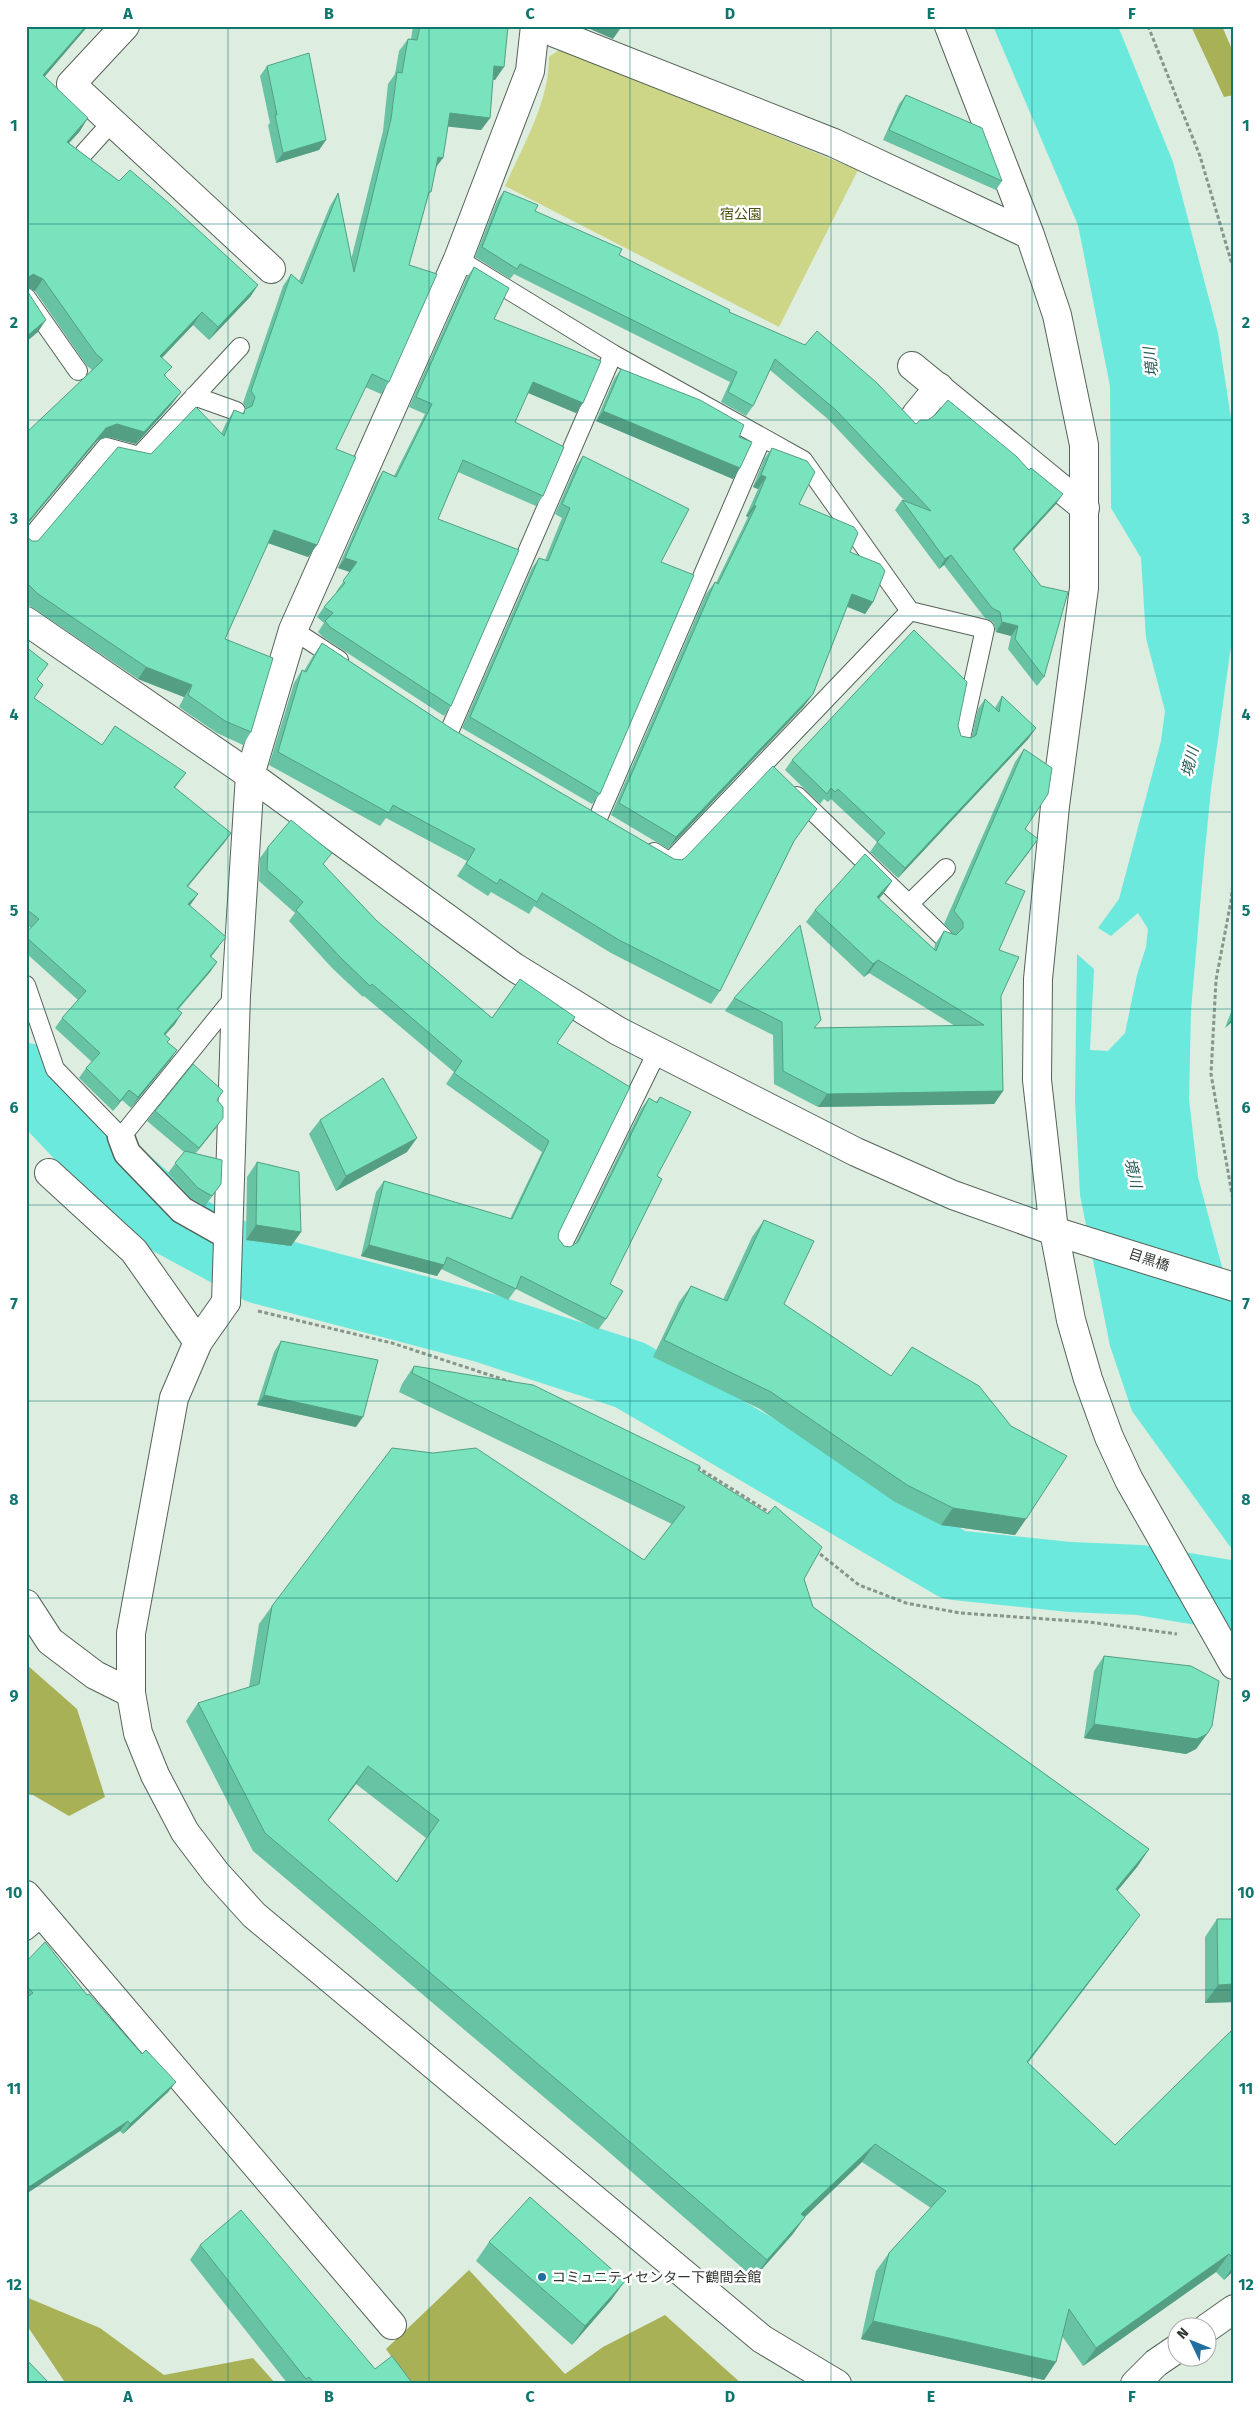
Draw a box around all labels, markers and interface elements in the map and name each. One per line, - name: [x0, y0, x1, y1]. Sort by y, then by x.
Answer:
- text: A: [122, 4, 133, 23]
- text: B: [324, 4, 334, 23]
- text: C: [525, 4, 535, 23]
- text: D: [725, 4, 735, 23]
- text: E: [927, 4, 935, 23]
- text: F: [1128, 4, 1136, 23]
- text: 1: [10, 116, 18, 135]
- text: 1: [1242, 116, 1250, 135]
- park label: 宿公園: [720, 206, 762, 223]
- text: 2: [10, 313, 18, 332]
- text: 2: [1242, 313, 1250, 332]
- water label: 境川: [1140, 344, 1162, 378]
- text: 3: [9, 509, 18, 528]
- text: 3: [1241, 509, 1250, 528]
- text: 4: [9, 705, 19, 724]
- text: 4: [1241, 705, 1251, 724]
- water label: 境川: [1178, 743, 1203, 779]
- text: 5: [10, 901, 19, 920]
- text: 5: [1242, 901, 1251, 920]
- text: 6: [9, 1098, 19, 1117]
- text: 6: [1241, 1098, 1251, 1117]
- water label: 境川: [1121, 1156, 1146, 1192]
- street label: 目黒橋: [1126, 1245, 1172, 1275]
- text: 7: [10, 1294, 18, 1313]
- text: 7: [1242, 1294, 1250, 1313]
- text: 8: [9, 1490, 19, 1509]
- text: 8: [1241, 1490, 1251, 1509]
- text: 9: [10, 1686, 19, 1705]
- text: 9: [1242, 1686, 1251, 1705]
- text: 10: [6, 1883, 22, 1902]
- text: 10: [1238, 1883, 1254, 1902]
- text: 11: [7, 2079, 21, 2098]
- text: 11: [1239, 2079, 1253, 2098]
- place label: コミュニティセンター下鶴間会館: [552, 2269, 761, 2286]
- marker: コミュニティセンター下鶴間会館: [536, 2271, 548, 2283]
- text: 12: [6, 2275, 22, 2294]
- text: 12: [1238, 2275, 1254, 2294]
- north arrow: [1168, 2318, 1218, 2368]
- text: N: [1173, 2324, 1192, 2343]
- text: A: [122, 2387, 133, 2406]
- text: B: [324, 2387, 334, 2406]
- text: C: [525, 2387, 535, 2406]
- text: D: [725, 2387, 735, 2406]
- text: E: [927, 2387, 935, 2406]
- text: F: [1128, 2387, 1136, 2406]

